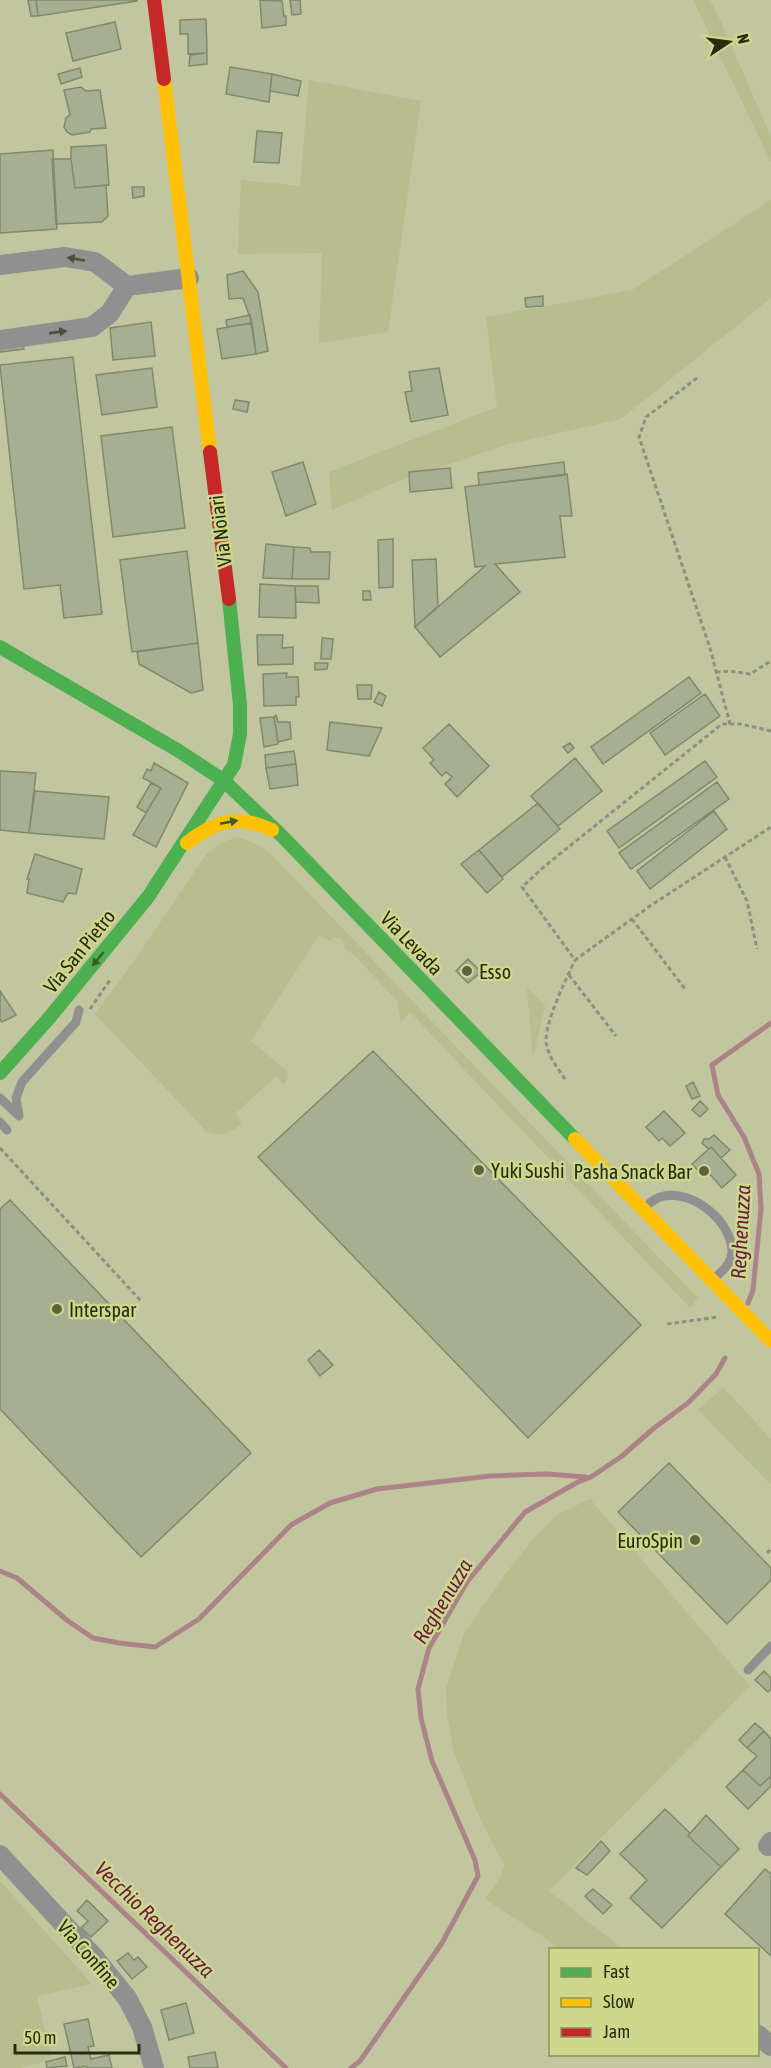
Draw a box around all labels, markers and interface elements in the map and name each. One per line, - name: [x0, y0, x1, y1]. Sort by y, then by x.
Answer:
- north arrow: [699, 12, 759, 72]
- text: N: [734, 32, 753, 45]
- one-way arrow: [67, 254, 86, 263]
- one-way arrow: [49, 328, 68, 337]
- street label: Via Noiari: [204, 494, 236, 568]
- one-way arrow: [220, 817, 239, 826]
- street label: Via San Pietro: [38, 905, 120, 997]
- street label: Via Levada: [376, 907, 448, 979]
- one-way arrow: [92, 951, 105, 966]
- place label: Esso: [479, 960, 511, 983]
- marker: Esso: [460, 964, 474, 978]
- place label: Yuki Sushi: [491, 1159, 565, 1182]
- place label: Pasha Snack Bar: [573, 1160, 693, 1183]
- marker: Yuki Sushi: [472, 1163, 486, 1177]
- marker: Pasha Snack Bar: [697, 1164, 711, 1178]
- water label: Reghenuzza: [726, 1184, 754, 1280]
- place label: Interspar: [69, 1298, 137, 1321]
- marker: Interspar: [50, 1302, 64, 1316]
- place label: EuroSpin: [617, 1529, 683, 1552]
- marker: EuroSpin: [688, 1533, 702, 1547]
- water label: Reghenuzza: [407, 1554, 477, 1648]
- water label: Vecchio Reghenuzza: [90, 1856, 220, 1982]
- street label: Via Confine: [53, 1915, 125, 1993]
- legend: [549, 1948, 759, 2056]
- text: Fast: [603, 1961, 630, 1982]
- text: Slow: [603, 1991, 634, 2012]
- scale bar: [15, 2017, 140, 2055]
- text: Jam: [603, 2021, 630, 2042]
- text: 50 m: [24, 2027, 56, 2048]

